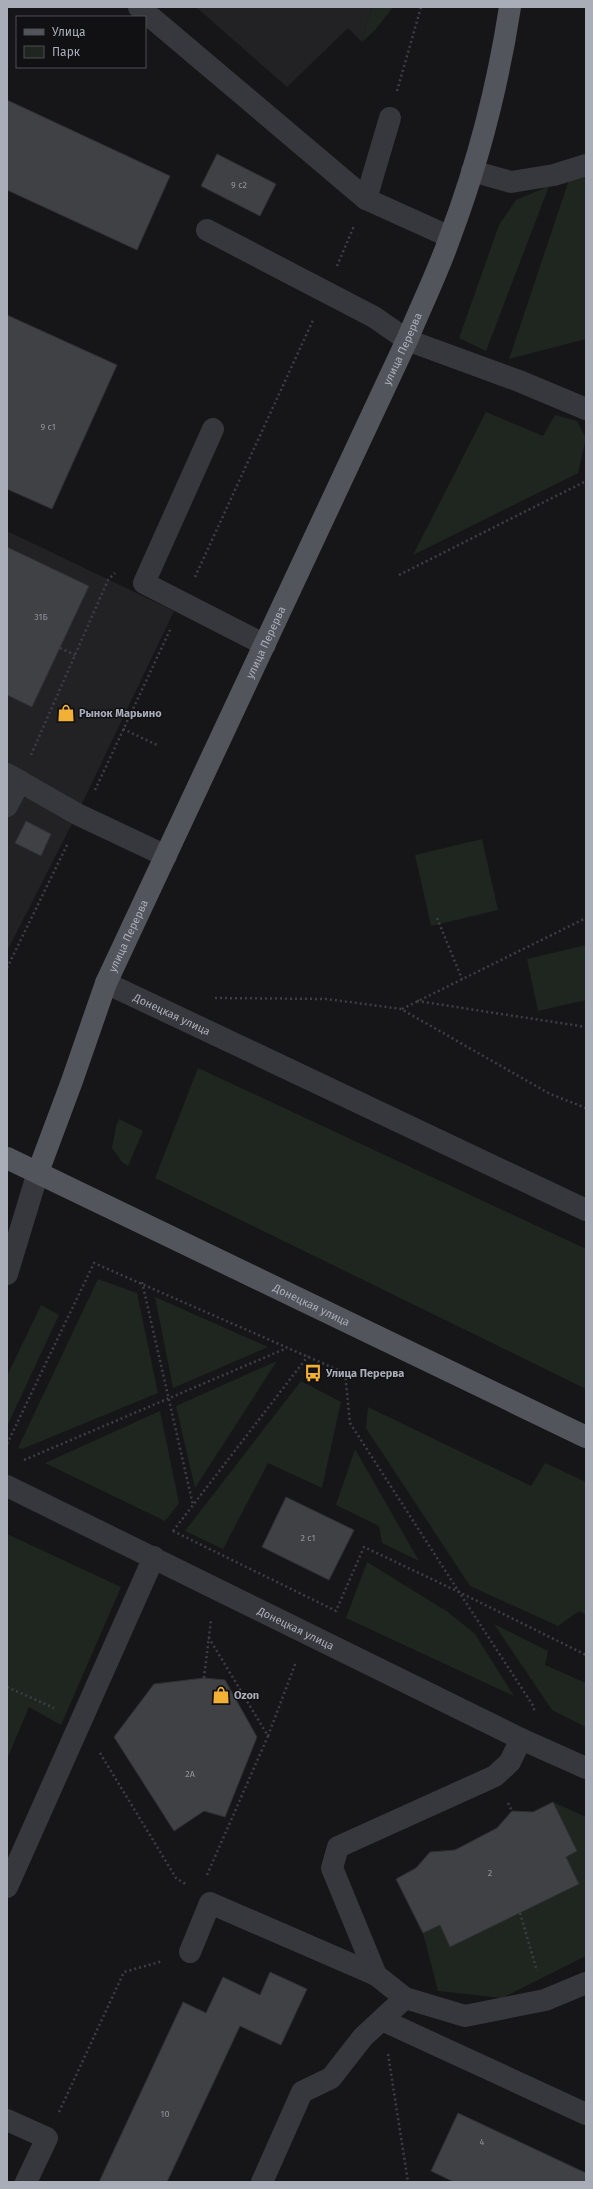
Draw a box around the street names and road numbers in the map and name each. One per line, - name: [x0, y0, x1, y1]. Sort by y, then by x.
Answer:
- street label: улица Перерва: [381, 311, 425, 387]
- street label: улица Перерва: [243, 604, 288, 681]
- street label: улица Перерва: [106, 898, 151, 974]
- street label: Донецкая улица: [130, 991, 212, 1038]
- street label: Донецкая улица: [270, 1281, 352, 1329]
- street label: Донецкая улица: [255, 1604, 336, 1653]

